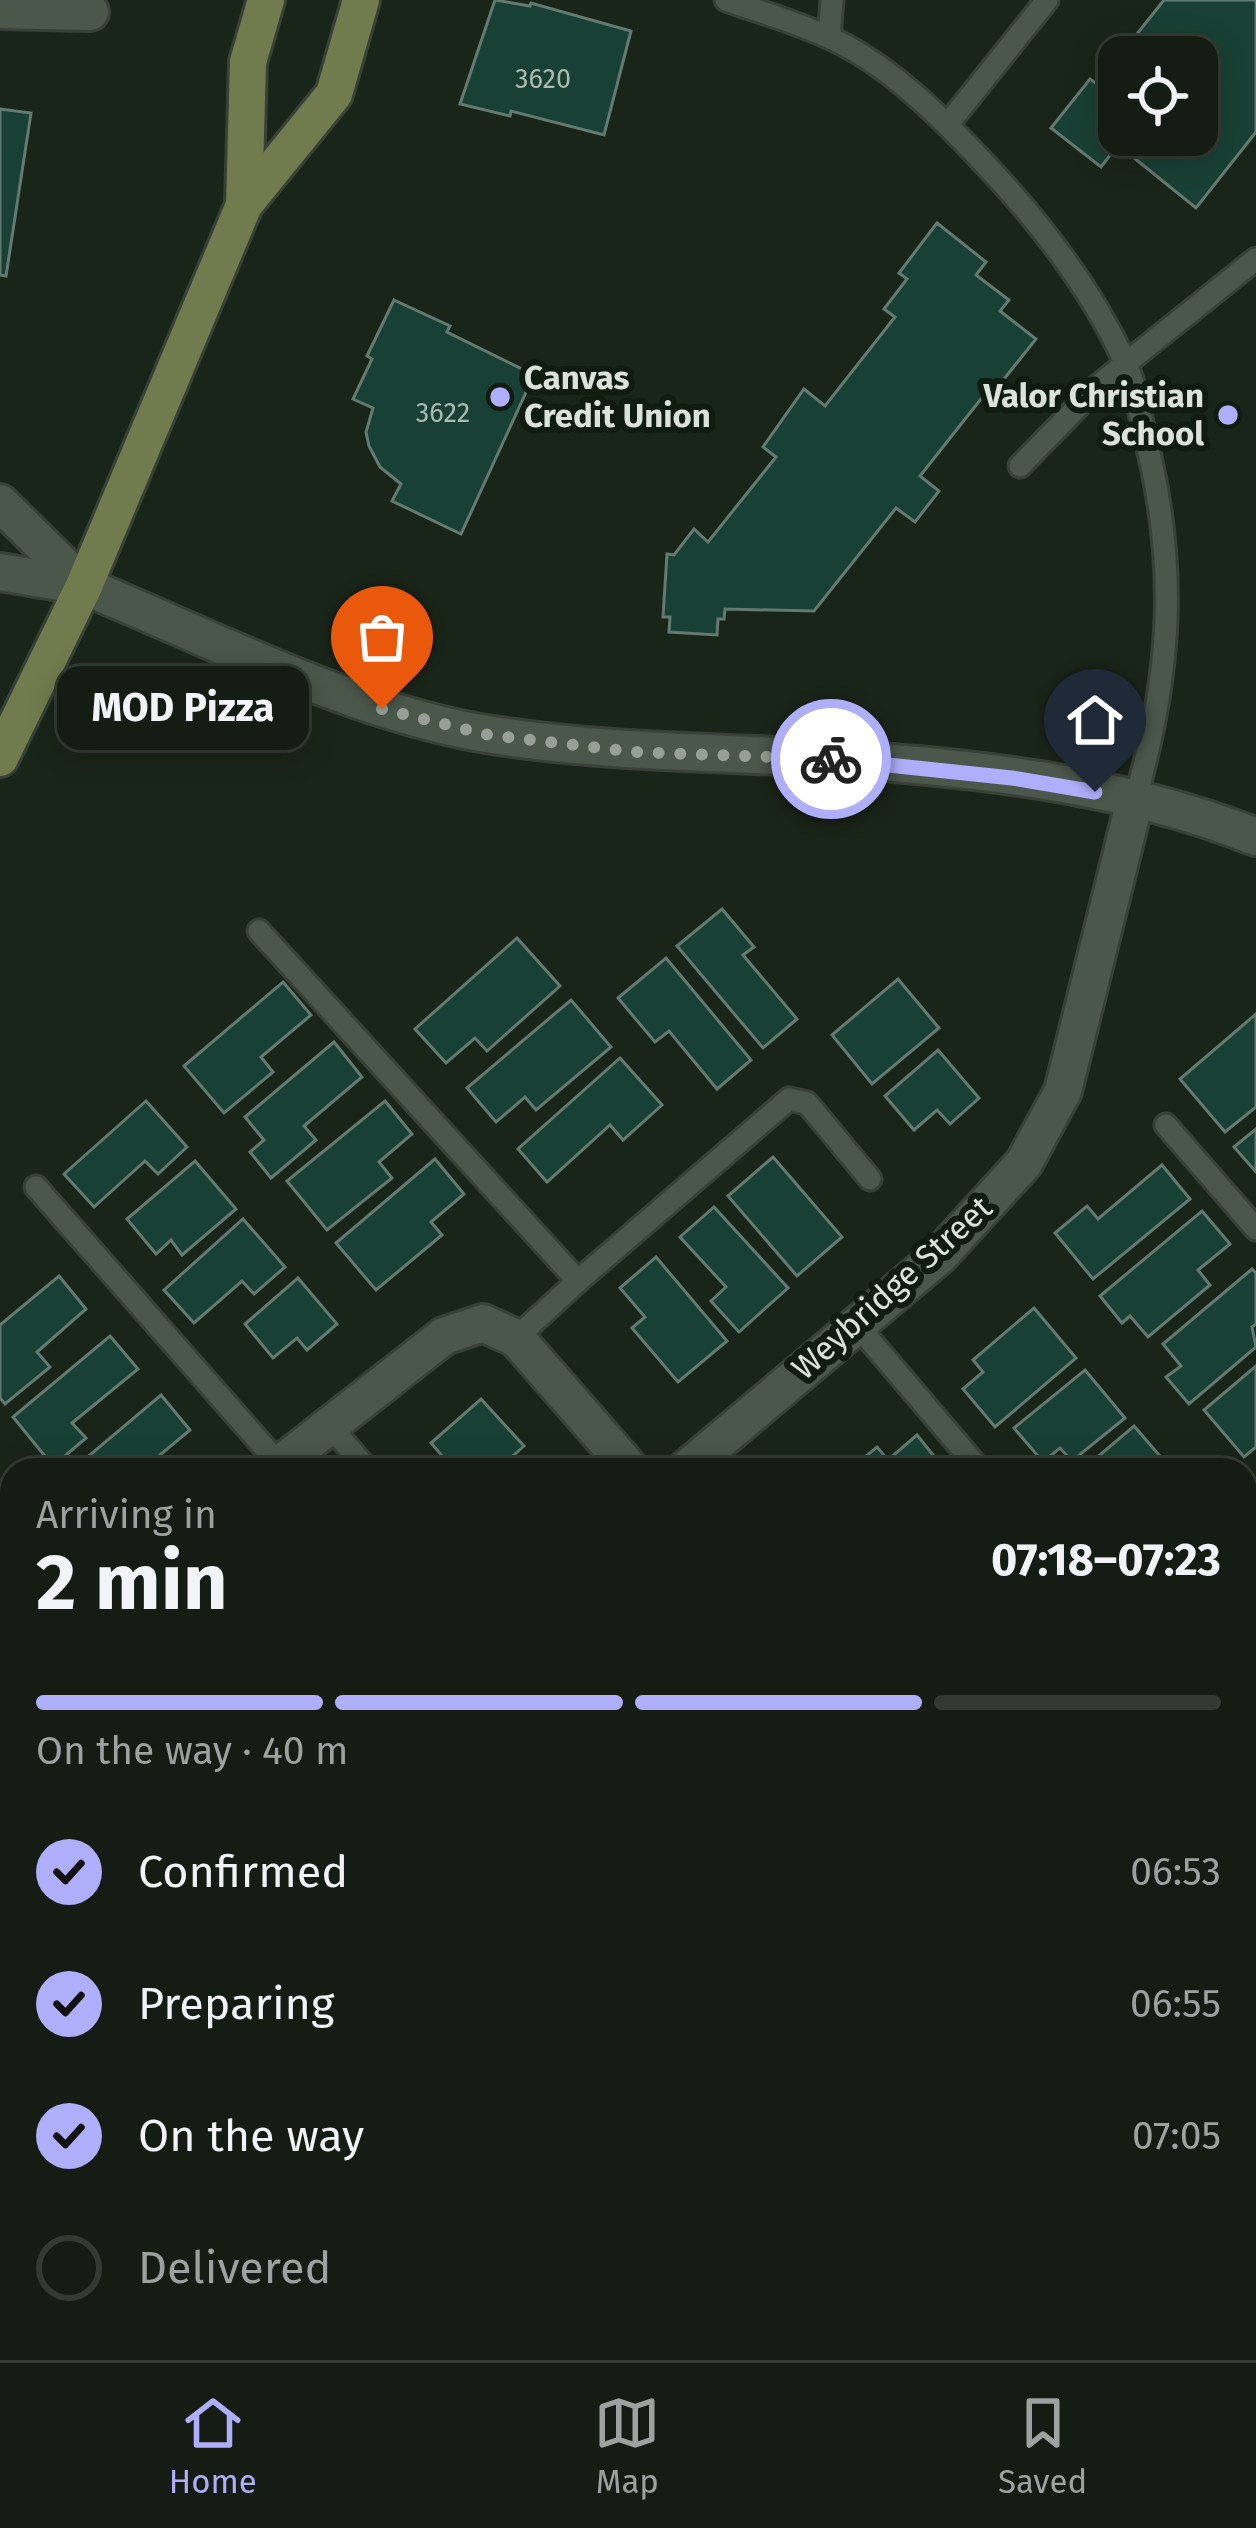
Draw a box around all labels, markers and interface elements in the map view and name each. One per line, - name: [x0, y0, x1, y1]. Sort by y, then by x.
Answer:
- map controls: [1098, 36, 1218, 156]
- button: locate: [1098, 36, 1218, 156]
- house number: 3620: [515, 63, 571, 95]
- place label: Canvas Credit Union: [524, 358, 711, 436]
- place label: Valor Christian School: [982, 376, 1204, 454]
- marker: Canvas Credit Union: [487, 384, 513, 410]
- house number: 3622: [416, 397, 470, 429]
- marker: Valor Christian School: [1215, 402, 1241, 428]
- pin: [331, 586, 433, 709]
- icon: bag: [349, 604, 415, 670]
- callout: MOD Pizza: [58, 667, 310, 751]
- pin: [1044, 669, 1146, 792]
- text: MOD Pizza: [92, 685, 274, 731]
- icon: home: [1062, 687, 1128, 753]
- courier: [771, 699, 891, 819]
- icon: bike: [798, 726, 864, 792]
- street label: Weybridge Street: [784, 1188, 1000, 1388]
- text: Arriving in: [36, 1492, 217, 1538]
- text: 07:18–07:23: [991, 1533, 1221, 1587]
- text: 2 min: [36, 1536, 228, 1630]
- text: On the way · 40 m: [36, 1728, 348, 1774]
- icon: check: [36, 1839, 102, 1905]
- text: Confirmed: [138, 1845, 348, 1899]
- text: 06:53: [1130, 1849, 1221, 1895]
- icon: check: [36, 1971, 102, 2037]
- text: Preparing: [138, 1977, 334, 2031]
- text: 06:55: [1130, 1981, 1221, 2027]
- icon: check: [36, 2103, 102, 2169]
- text: On the way: [138, 2109, 364, 2163]
- text: 07:05: [1132, 2113, 1221, 2159]
- text: Delivered: [138, 2241, 331, 2295]
- tab: Home: [169, 2390, 257, 2502]
- tab: Map: [594, 2390, 660, 2502]
- tab: Saved: [998, 2390, 1087, 2502]

